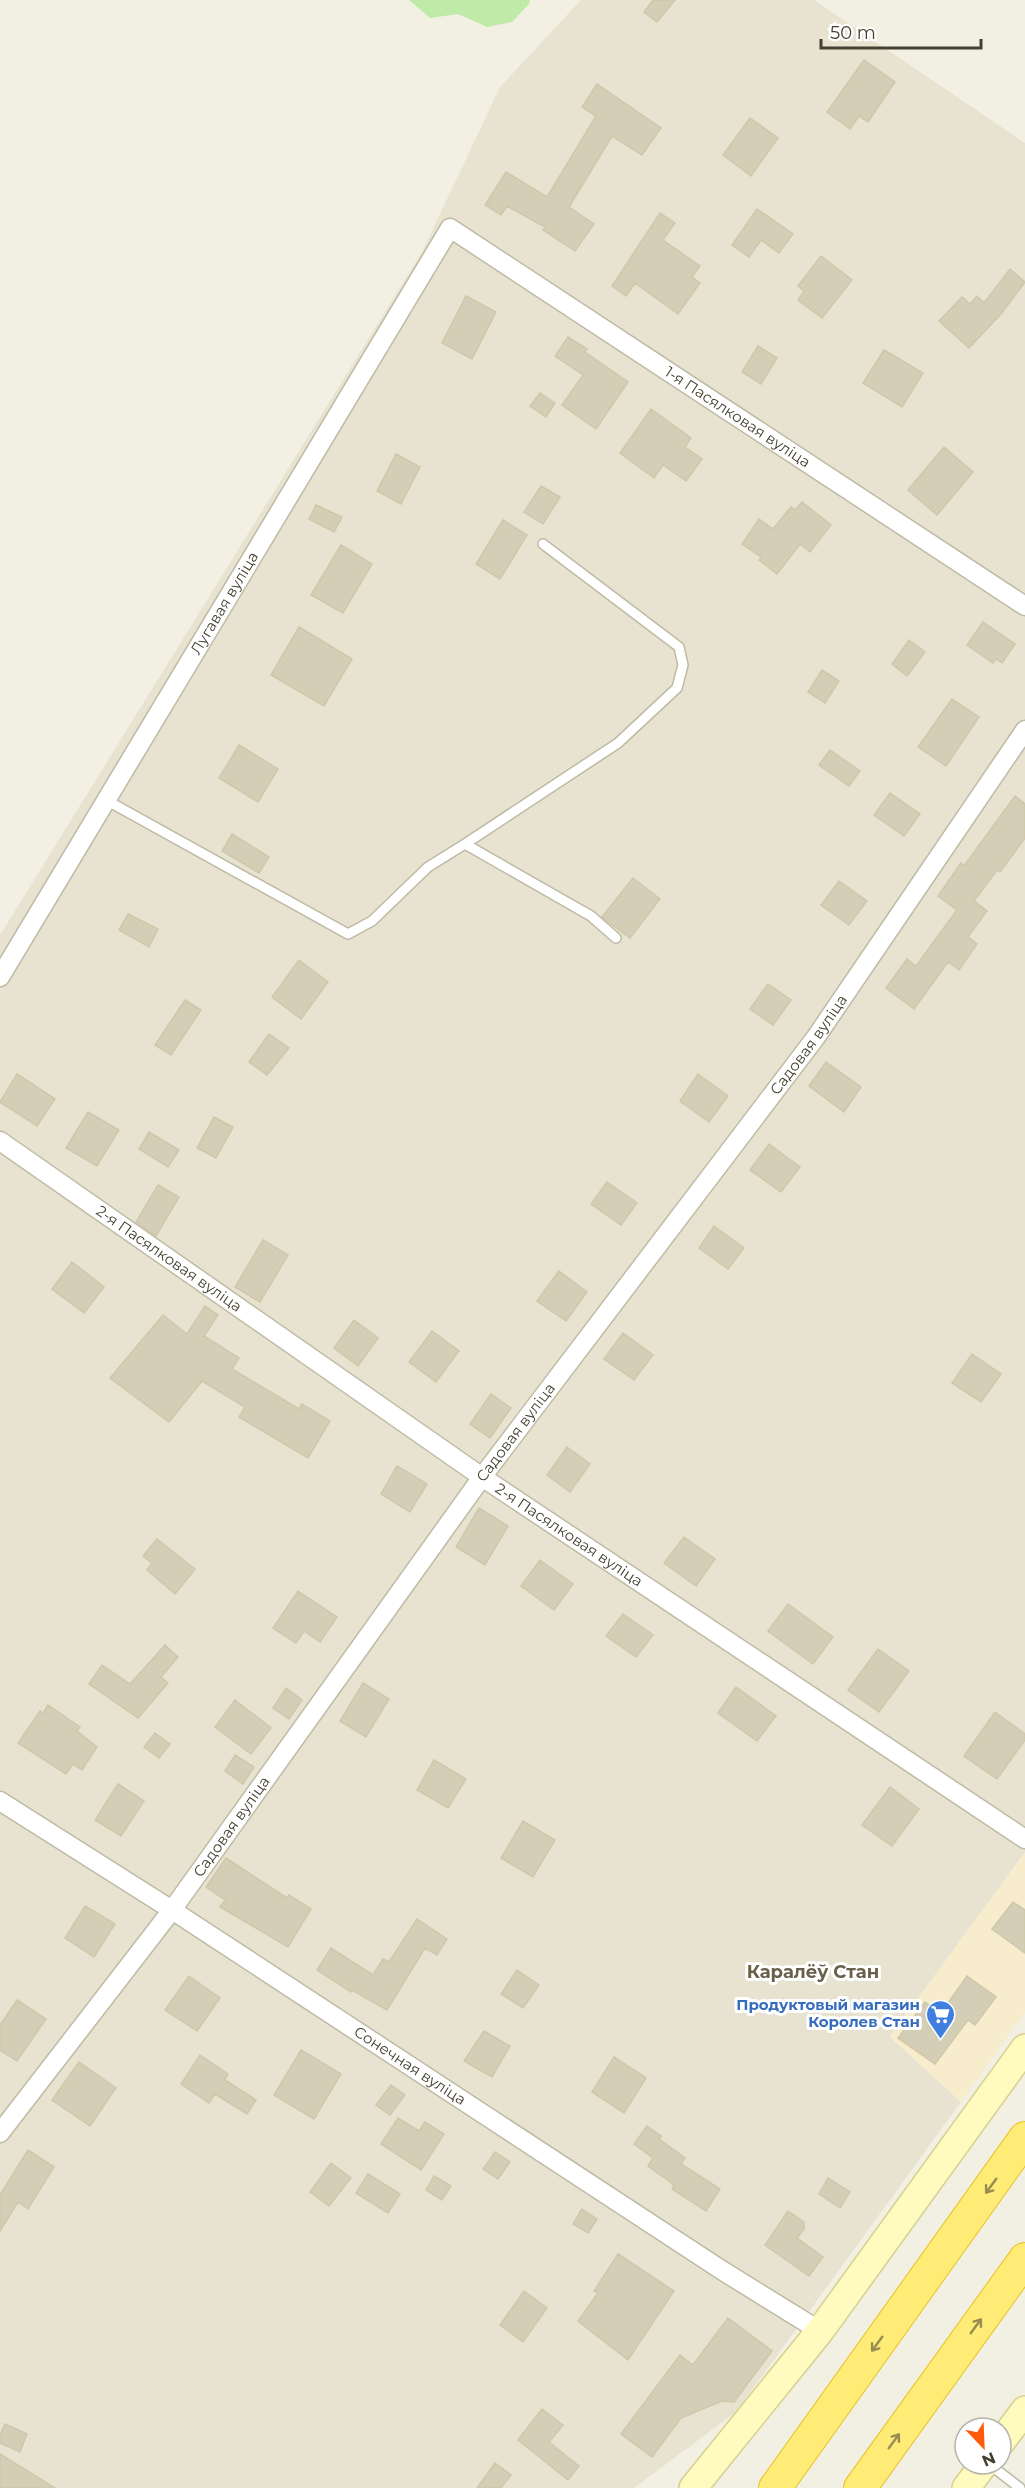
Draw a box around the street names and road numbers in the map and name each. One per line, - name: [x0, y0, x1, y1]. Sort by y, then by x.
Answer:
- street label: 1-я Пасялковая вуліца: [661, 362, 814, 471]
- street label: Лугавая вуліца: [186, 548, 262, 658]
- street label: Садовая вуліца: [766, 991, 851, 1098]
- street label: 2-я Пасялковая вуліца: [93, 1201, 246, 1316]
- street label: Садовая вуліца: [472, 1379, 559, 1485]
- street label: 2-я Пасялковая вуліца: [492, 1479, 647, 1591]
- street label: Садовая вуліца: [189, 1772, 274, 1881]
- street label: Сонечная вуліца: [351, 2022, 470, 2109]

